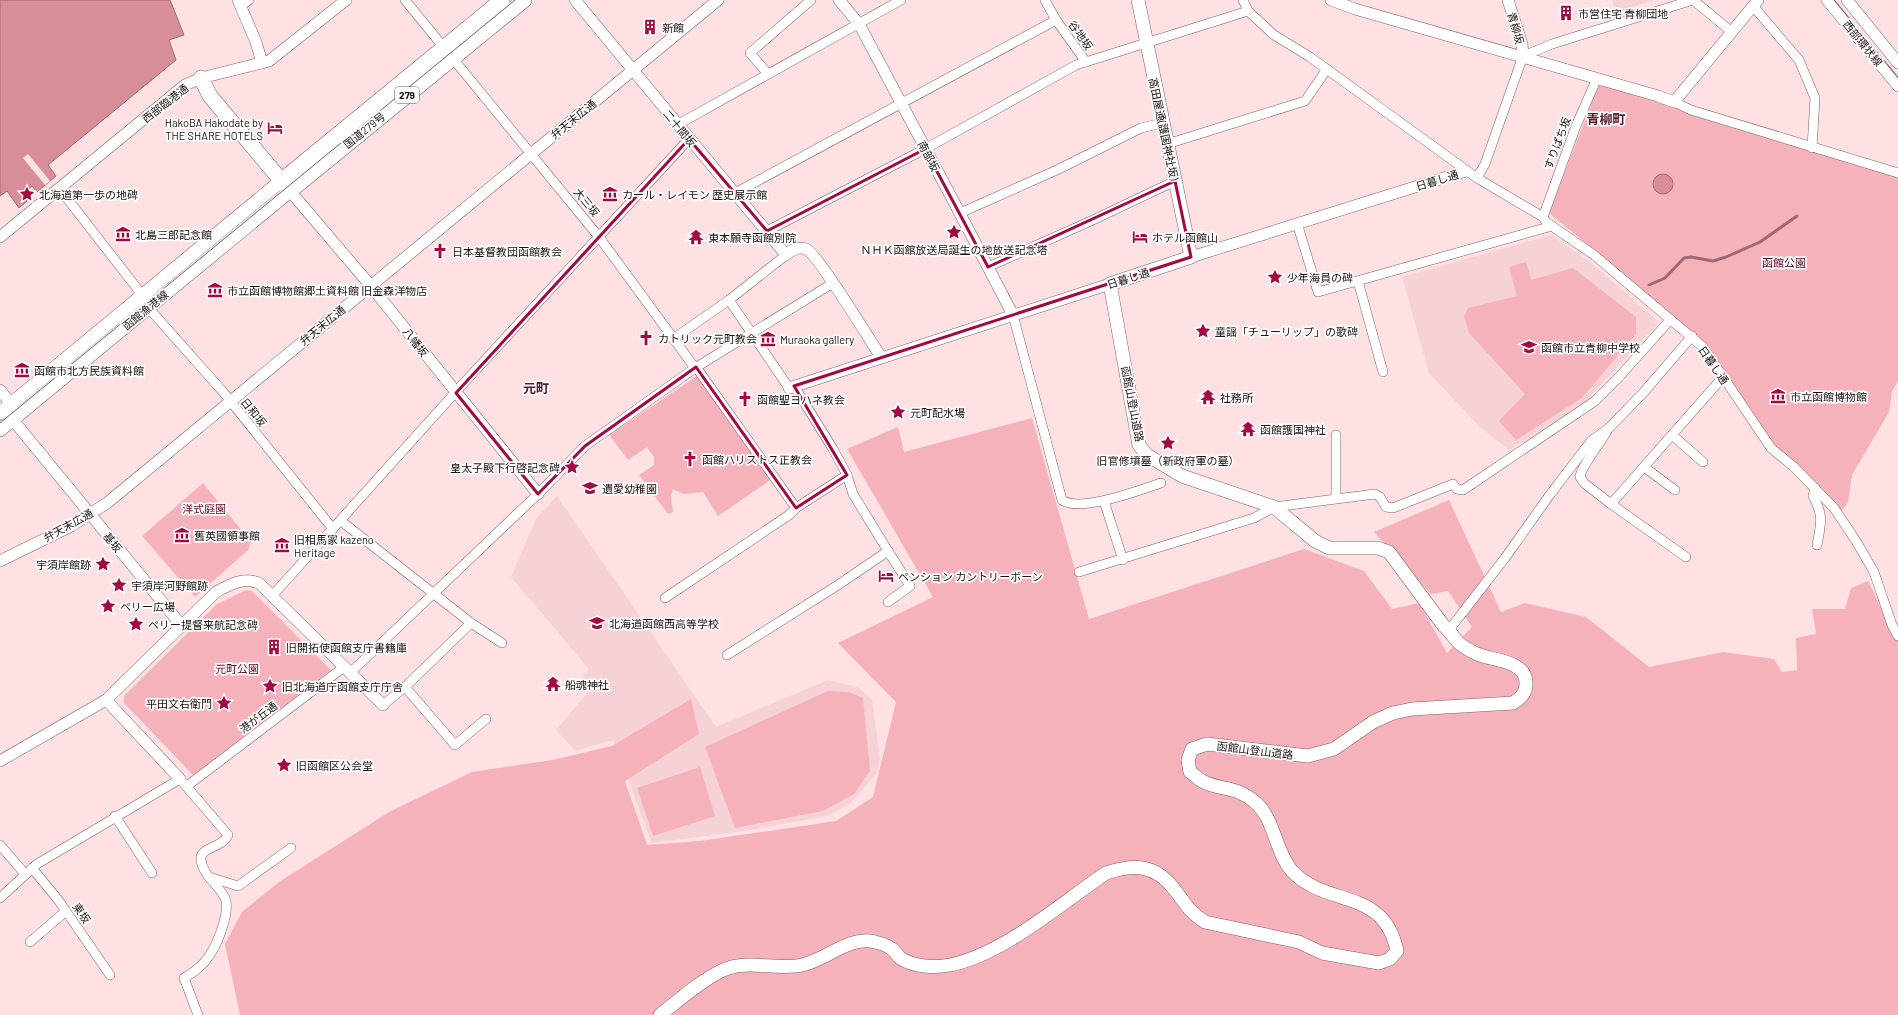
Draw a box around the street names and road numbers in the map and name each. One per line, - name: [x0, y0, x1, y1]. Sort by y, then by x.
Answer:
- street label: 青柳坂: [1505, 10, 1527, 46]
- street label: 谷地坂: [1066, 18, 1096, 52]
- street label: 西部環状線: [1841, 18, 1885, 68]
- street label: 高田屋通(護国神社坂): [1147, 76, 1181, 182]
- street label: 西部臨港通: [139, 81, 191, 125]
- road number: 279: [395, 87, 419, 103]
- street label: 弁天末広通: [548, 97, 598, 141]
- street label: 二十間坂: [661, 107, 699, 149]
- street label: 国道279号: [341, 109, 387, 151]
- street label: すりばち坂: [1541, 115, 1573, 171]
- street label: 南部坂: [916, 138, 942, 174]
- street label: 日暮し通: [1414, 167, 1460, 193]
- street label: 大三坂: [572, 185, 602, 219]
- street label: 日暮し通: [1105, 265, 1151, 291]
- street label: 函館漁港線: [120, 288, 170, 332]
- street label: 弁天末広通: [297, 303, 347, 347]
- street label: 八幡坂: [401, 325, 431, 359]
- street label: 日暮し通: [1696, 343, 1732, 387]
- street label: 函館山登山道路: [1119, 365, 1147, 443]
- street label: 日和坂: [239, 395, 269, 429]
- street label: 弁天末広通: [41, 506, 95, 544]
- street label: 基坂: [101, 529, 125, 555]
- street label: 港が丘通: [237, 699, 279, 735]
- street label: 函館山登山道路: [1216, 739, 1294, 761]
- street label: 東坂: [70, 900, 94, 926]

